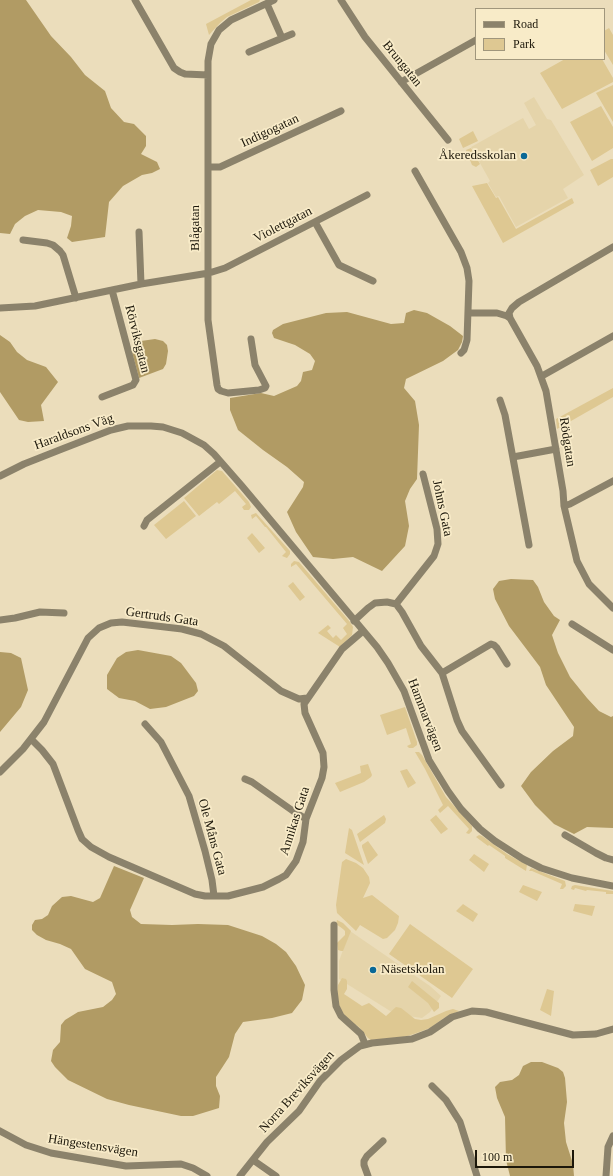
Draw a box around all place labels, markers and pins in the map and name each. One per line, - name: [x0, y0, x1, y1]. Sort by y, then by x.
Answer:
- place label: Åkeredsskolan: [439, 148, 516, 164]
- marker: Åkeredsskolan: [519, 151, 529, 161]
- place label: Näsetskolan: [381, 962, 445, 978]
- marker: Näsetskolan: [368, 965, 378, 975]

